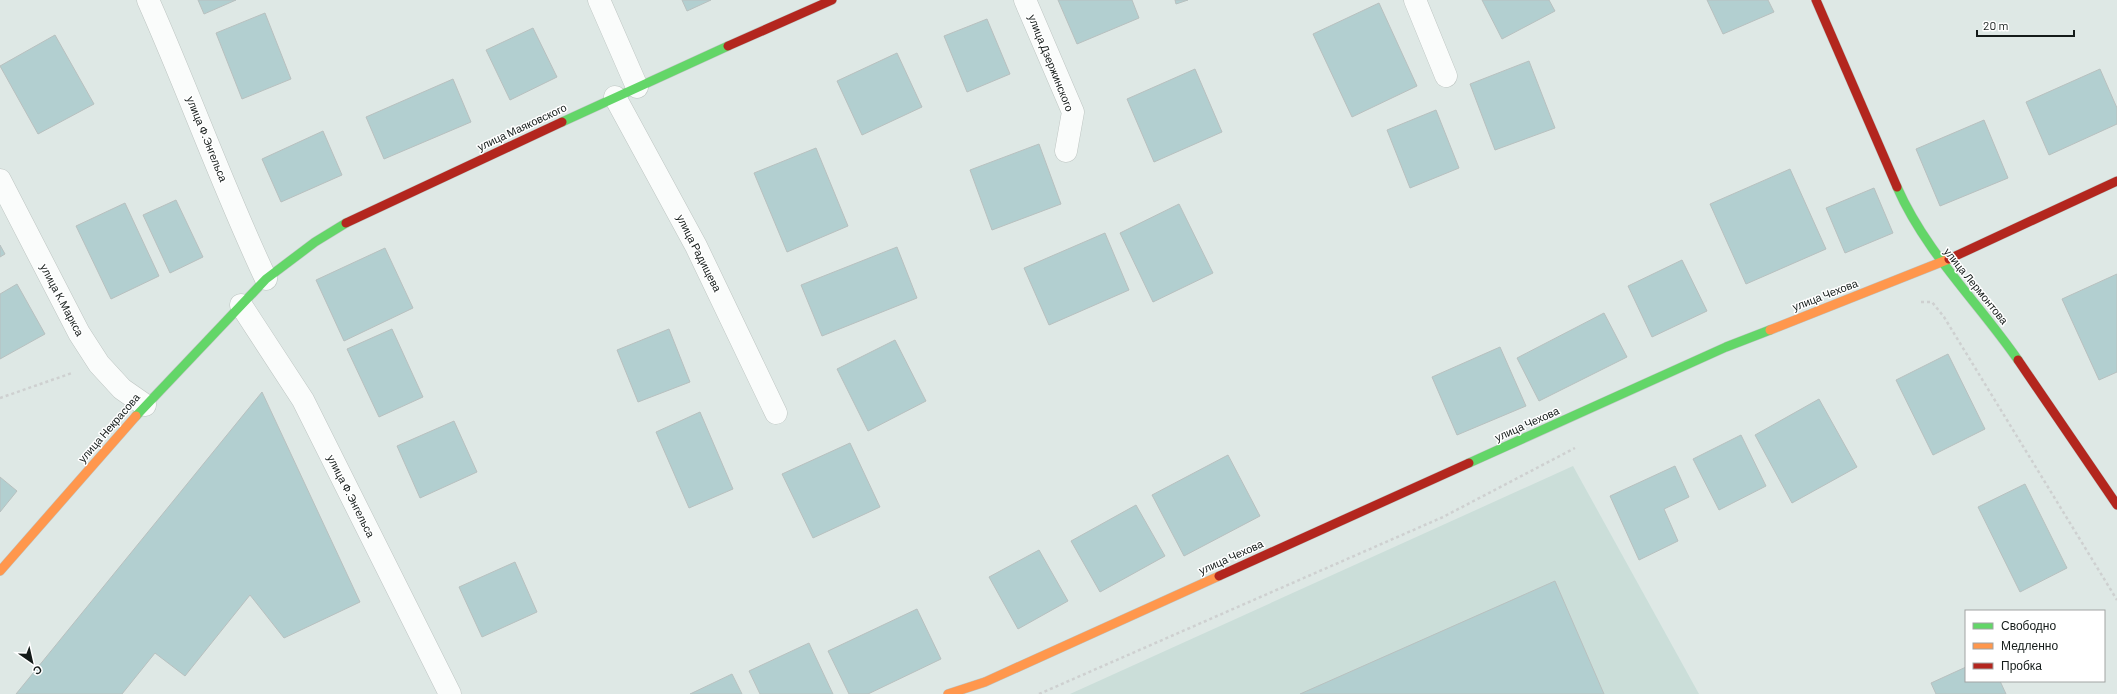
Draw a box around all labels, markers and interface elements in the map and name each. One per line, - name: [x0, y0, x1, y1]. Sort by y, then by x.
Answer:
- street label: улица Дзержинского: [1026, 12, 1077, 113]
- scale bar: [1977, 12, 2074, 38]
- text: 20 m: [1983, 18, 2009, 32]
- street label: улица Ф.Энгельса: [184, 94, 231, 184]
- street label: улица Маяковского: [475, 100, 569, 153]
- street label: улица Радищева: [674, 212, 725, 294]
- street label: улица Лермонтова: [1942, 245, 2012, 327]
- street label: улица К.Маркса: [38, 261, 87, 339]
- street label: улица Чехова: [1790, 276, 1860, 313]
- street label: улица Некрасова: [75, 390, 143, 465]
- street label: улица Чехова: [1493, 403, 1562, 444]
- street label: улица Ф.Энгельса: [325, 452, 378, 540]
- street label: улица Чехова: [1197, 536, 1266, 577]
- legend: [1965, 610, 2105, 682]
- text: Свободно: [2001, 618, 2056, 633]
- text: Медленно: [2001, 638, 2058, 653]
- north arrow: [12, 642, 52, 682]
- text: Пробка: [2001, 658, 2042, 673]
- text: С: [31, 663, 45, 678]

